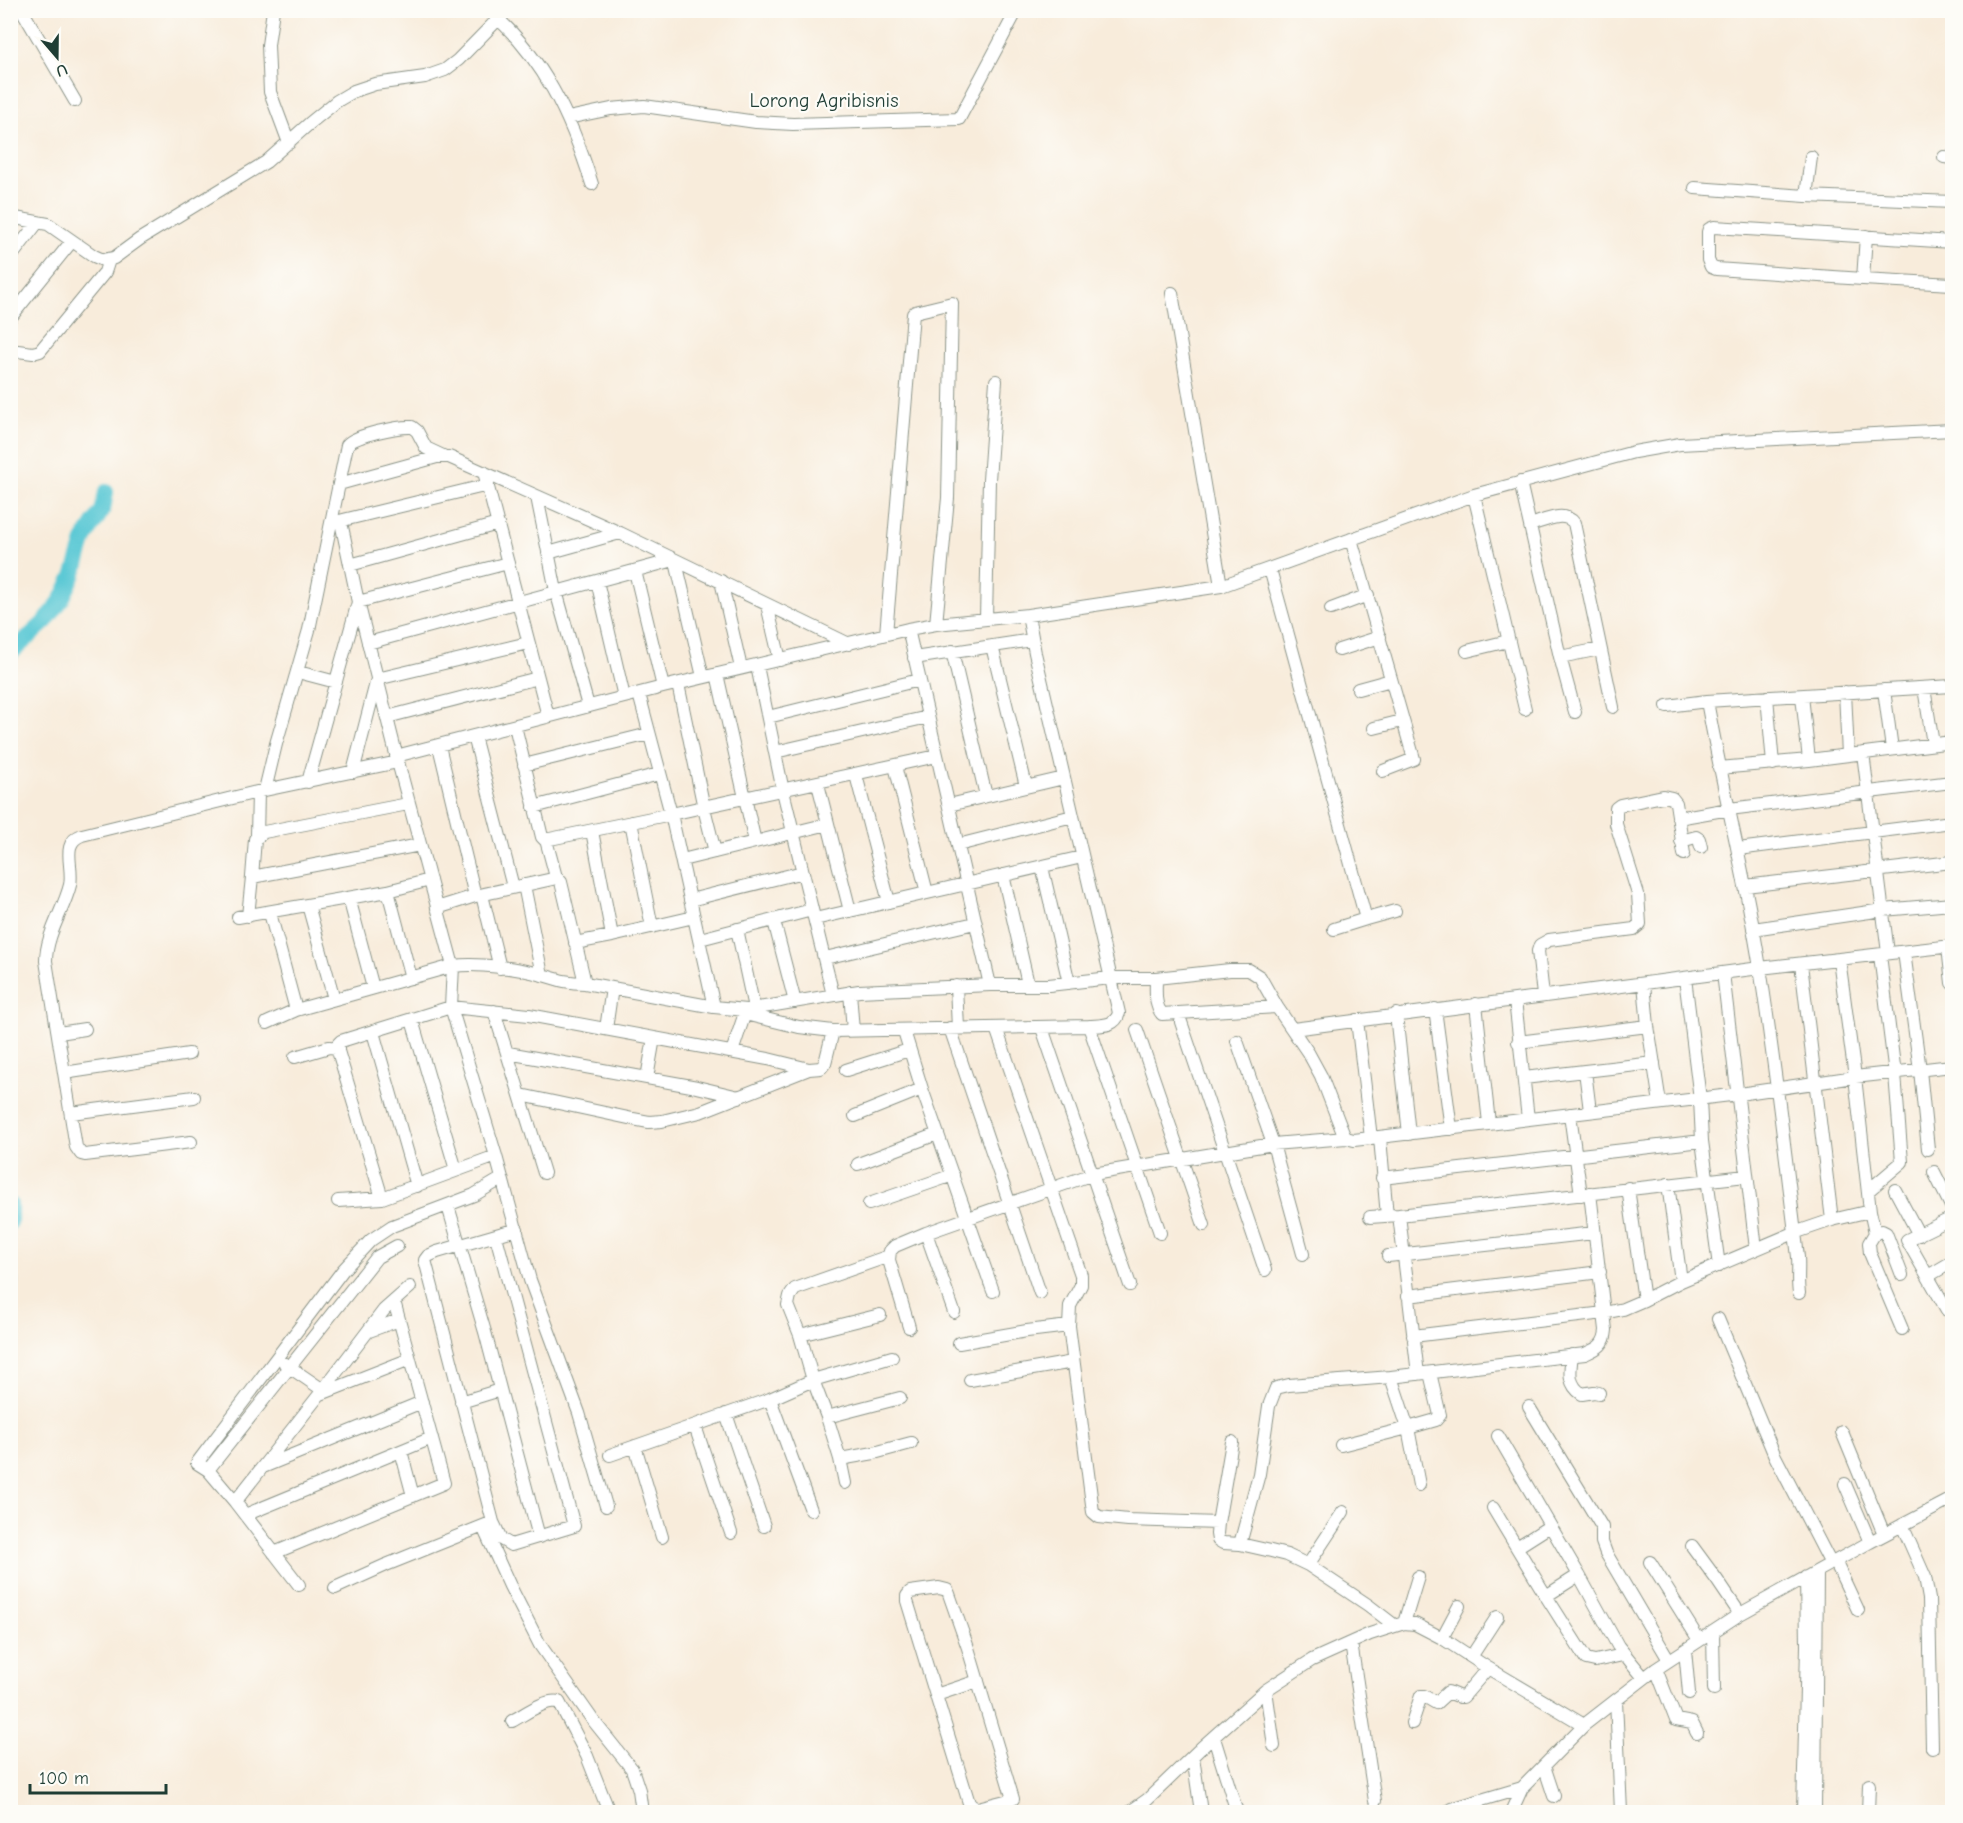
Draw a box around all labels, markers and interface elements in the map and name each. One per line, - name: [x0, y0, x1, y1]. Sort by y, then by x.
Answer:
- north arrow: [27, 27, 87, 87]
- text: U: [54, 60, 70, 80]
- street label: Lorong Agribisnis: [750, 89, 898, 112]
- scale bar: [30, 1757, 166, 1795]
- text: 100 m: [39, 1768, 89, 1789]

